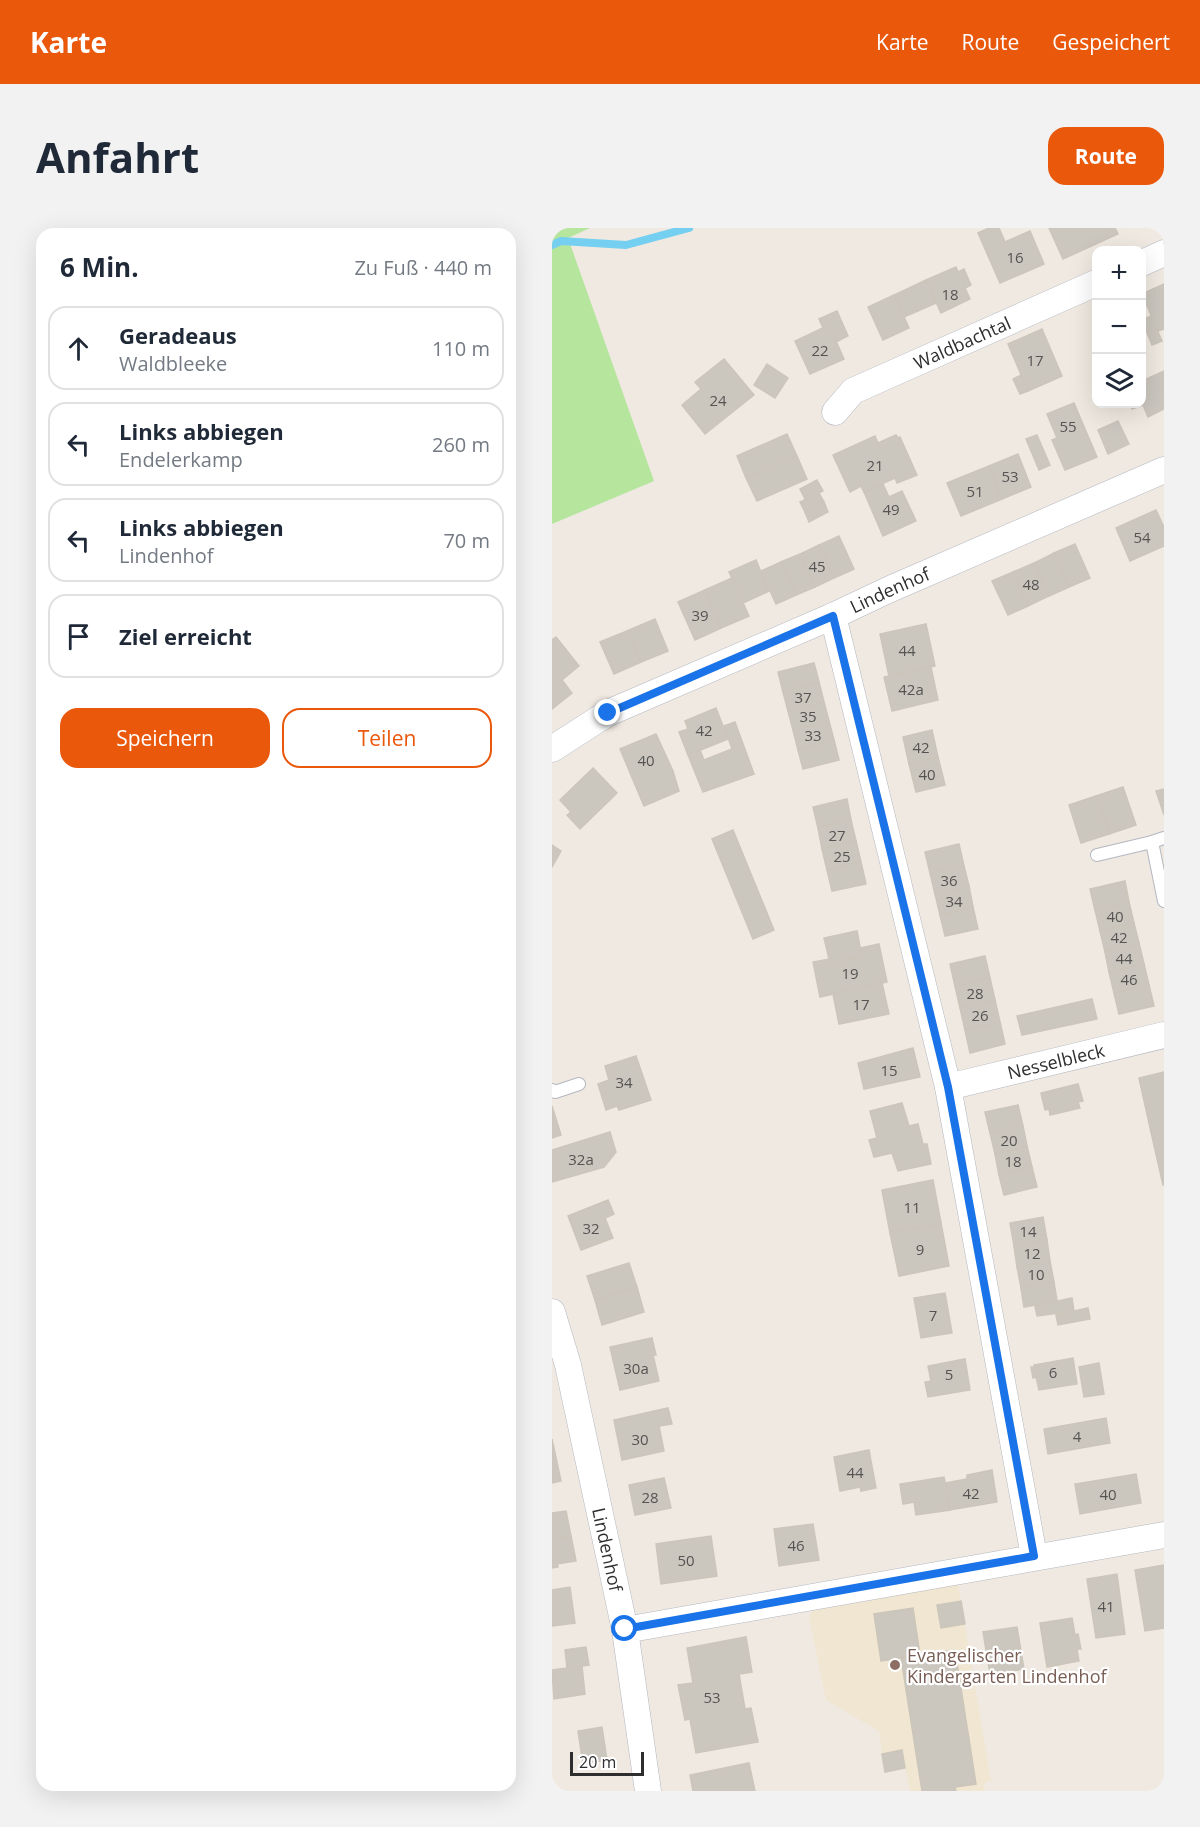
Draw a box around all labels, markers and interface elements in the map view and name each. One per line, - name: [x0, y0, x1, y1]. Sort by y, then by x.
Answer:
- text: Karte: [30, 23, 107, 61]
- text: Karte: [876, 28, 928, 56]
- text: Route: [961, 28, 1019, 56]
- text: Gespeichert: [1052, 28, 1170, 56]
- button: Route: [1048, 127, 1164, 185]
- text: Anfahrt: [36, 128, 199, 185]
- map controls: [1092, 246, 1146, 408]
- button: +: [1092, 246, 1146, 300]
- house number: 16: [1006, 247, 1024, 267]
- text: 6 Min.: [60, 249, 139, 285]
- text: Zu Fuß · 440 m: [354, 254, 492, 281]
- house number: 18: [941, 284, 959, 304]
- button: −: [1092, 300, 1146, 354]
- street label: Waldbachtal: [910, 310, 1014, 375]
- text: Geradeaus: [119, 320, 237, 350]
- icon: ahead: [62, 332, 95, 365]
- text: 110 m: [432, 335, 490, 362]
- house number: 22: [811, 340, 829, 360]
- text: Waldbleeke: [119, 350, 227, 377]
- house number: 17: [1026, 350, 1044, 370]
- button: layers: [1092, 354, 1146, 408]
- house number: 24: [709, 390, 727, 410]
- text: Links abbiegen: [119, 416, 284, 446]
- house number: 55: [1059, 416, 1077, 436]
- icon: left: [62, 428, 95, 461]
- text: 260 m: [432, 431, 490, 458]
- text: Endelerkamp: [119, 446, 243, 473]
- house number: 21: [866, 455, 884, 475]
- house number: 53: [1001, 466, 1019, 486]
- house number: 51: [966, 481, 984, 501]
- house number: 49: [882, 499, 900, 519]
- text: Links abbiegen: [119, 512, 284, 542]
- icon: left: [62, 524, 95, 557]
- text: 70 m: [443, 527, 490, 554]
- house number: 54: [1133, 527, 1151, 547]
- text: Lindenhof: [119, 542, 214, 569]
- house number: 45: [808, 556, 826, 576]
- street label: Lindenhof: [846, 561, 934, 618]
- house number: 48: [1022, 574, 1040, 594]
- house number: 39: [691, 605, 709, 625]
- icon: arrive: [62, 620, 95, 653]
- text: Ziel erreicht: [119, 621, 252, 651]
- house number: 44: [898, 640, 916, 660]
- house number: 42a: [898, 679, 924, 699]
- house number: 37: [794, 687, 812, 707]
- route end: [594, 699, 620, 725]
- house number: 35: [799, 706, 817, 726]
- button: Speichern: [60, 708, 270, 768]
- button: Teilen: [282, 708, 492, 768]
- house number: 42: [695, 720, 713, 740]
- house number: 33: [804, 725, 822, 745]
- house number: 42: [912, 737, 930, 757]
- house number: 40: [637, 750, 655, 770]
- house number: 40: [918, 764, 936, 784]
- house number: 27: [828, 825, 846, 845]
- house number: 25: [833, 846, 851, 866]
- house number: 36: [940, 870, 958, 890]
- house number: 34: [945, 891, 963, 911]
- house number: 40: [1106, 906, 1124, 926]
- house number: 42: [1110, 927, 1128, 947]
- house number: 44: [1115, 948, 1133, 968]
- house number: 19: [841, 963, 859, 983]
- house number: 46: [1120, 969, 1138, 989]
- house number: 28: [966, 983, 984, 1003]
- house number: 17: [852, 994, 870, 1014]
- house number: 26: [971, 1005, 989, 1025]
- street label: Nesselbleck: [1005, 1038, 1107, 1084]
- house number: 15: [880, 1060, 898, 1080]
- house number: 34: [615, 1072, 633, 1092]
- house number: 20: [1000, 1130, 1018, 1150]
- house number: 32a: [568, 1149, 594, 1169]
- house number: 18: [1004, 1151, 1022, 1171]
- house number: 11: [903, 1197, 921, 1217]
- house number: 32: [582, 1218, 600, 1238]
- house number: 14: [1019, 1221, 1037, 1241]
- house number: 9: [916, 1239, 924, 1259]
- house number: 12: [1023, 1243, 1041, 1263]
- house number: 10: [1027, 1264, 1045, 1284]
- house number: 7: [929, 1305, 937, 1325]
- house number: 30a: [623, 1358, 649, 1378]
- house number: 6: [1049, 1362, 1057, 1382]
- house number: 5: [945, 1364, 953, 1384]
- house number: 4: [1073, 1426, 1082, 1446]
- house number: 30: [631, 1429, 649, 1449]
- house number: 44: [846, 1462, 864, 1482]
- house number: 42: [962, 1483, 980, 1503]
- house number: 40: [1099, 1484, 1117, 1504]
- house number: 28: [641, 1487, 659, 1507]
- street label: Lindenhof: [587, 1505, 629, 1594]
- house number: 46: [787, 1535, 805, 1555]
- house number: 50: [677, 1550, 695, 1570]
- house number: 41: [1097, 1596, 1115, 1616]
- route start: [611, 1615, 637, 1641]
- place label: Evangelischer Kindergarten Lindenhof: [907, 1643, 1107, 1688]
- marker: Evangelischer Kindergarten Lindenhof: [888, 1658, 902, 1672]
- house number: 53: [703, 1687, 721, 1707]
- scale bar: [570, 1749, 644, 1776]
- text: 20 m: [579, 1751, 616, 1773]

